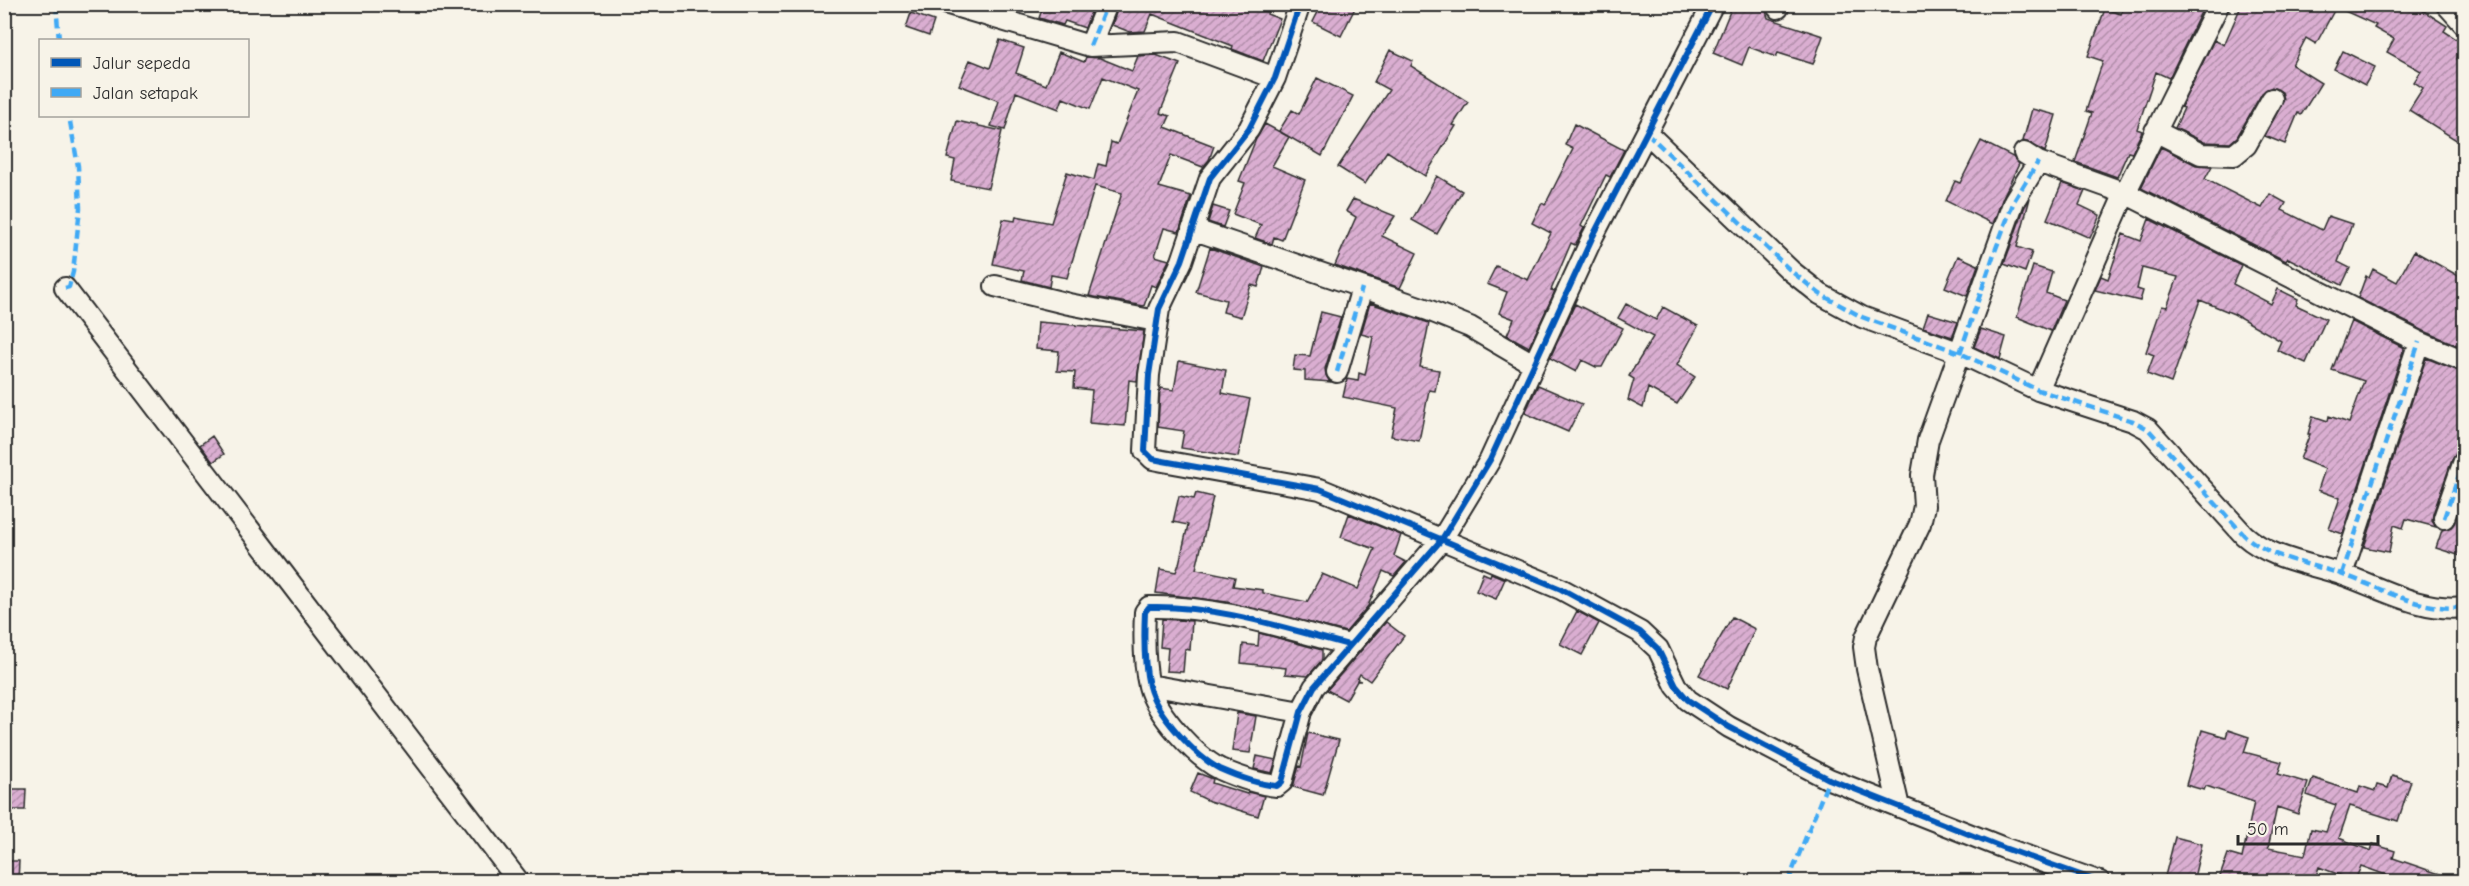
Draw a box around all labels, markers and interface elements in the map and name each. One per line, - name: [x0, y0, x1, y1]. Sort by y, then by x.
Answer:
- legend: [39, 39, 249, 117]
- text: Jalur sepeda: [93, 53, 191, 74]
- text: Jalan setapak: [93, 83, 198, 104]
- scale bar: [2238, 808, 2378, 846]
- text: 50 m: [2247, 819, 2289, 840]

